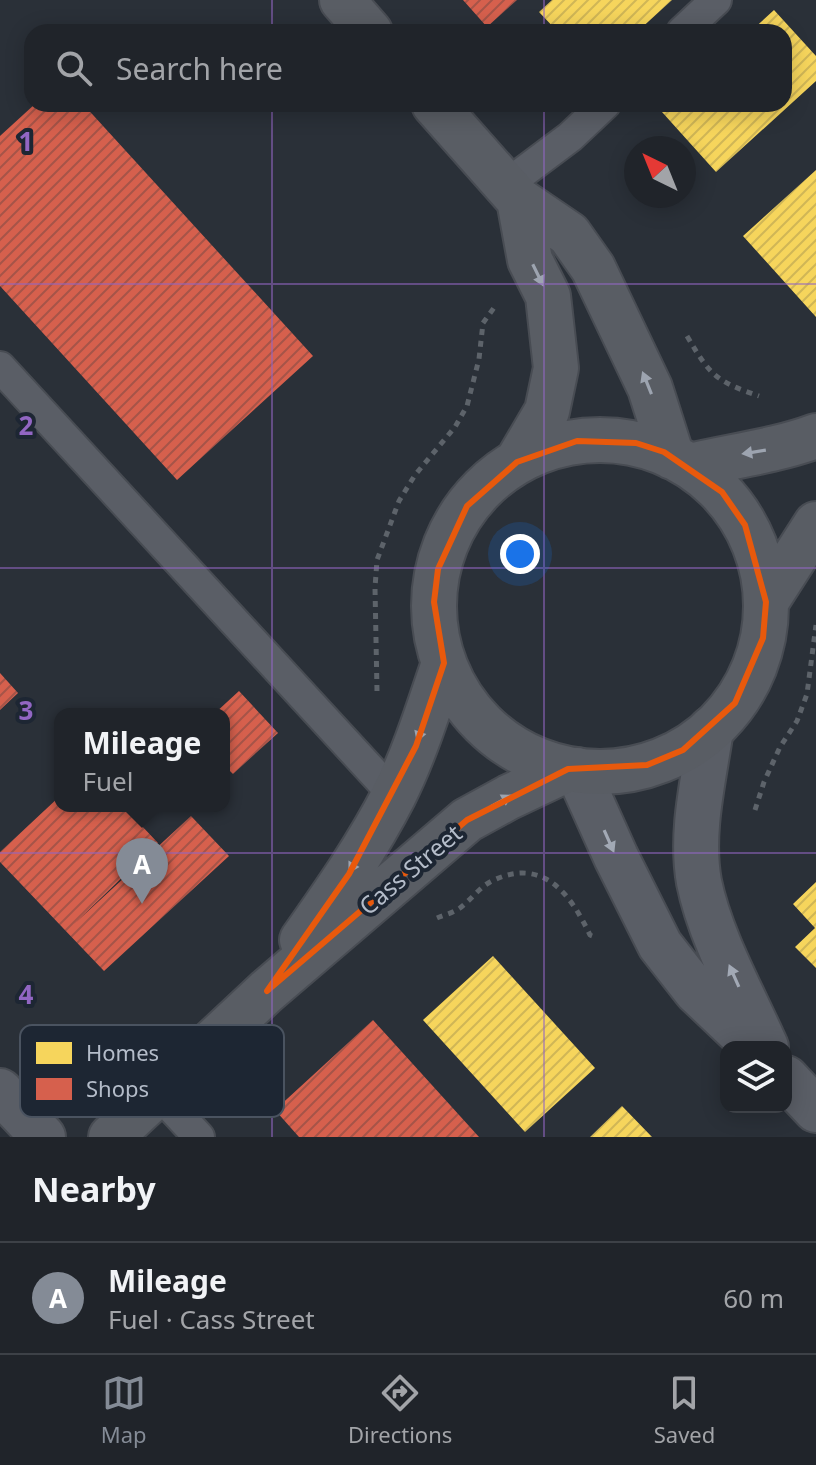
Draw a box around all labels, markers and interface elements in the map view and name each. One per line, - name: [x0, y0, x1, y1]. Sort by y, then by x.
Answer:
- search box: [24, 24, 792, 112]
- icon: search: [52, 46, 96, 90]
- text: Search here: [116, 48, 283, 89]
- text: 1: [19, 123, 33, 159]
- north arrow: [624, 136, 696, 208]
- one-way arrow: [531, 264, 545, 287]
- one-way arrow: [640, 371, 653, 395]
- text: 2: [19, 407, 34, 443]
- one-way arrow: [741, 446, 766, 458]
- your location: [500, 534, 540, 574]
- text: 3: [19, 692, 33, 728]
- popup: [54, 708, 230, 812]
- one-way arrow: [415, 718, 427, 742]
- text: Mileage: [83, 722, 201, 763]
- text: Fuel: [83, 763, 133, 799]
- one-way arrow: [489, 795, 512, 808]
- street label: Cass Street: [352, 816, 469, 922]
- one-way arrow: [602, 829, 616, 853]
- pin: A: [116, 838, 168, 904]
- one-way arrow: [348, 851, 362, 873]
- one-way arrow: [728, 964, 741, 987]
- text: 4: [19, 976, 34, 1012]
- legend: [20, 1025, 284, 1117]
- text: Homes: [86, 1037, 159, 1067]
- map controls: [720, 1041, 792, 1113]
- button: layers: [720, 1041, 792, 1113]
- text: Shops: [86, 1073, 149, 1103]
- text: Nearby: [32, 1166, 156, 1212]
- text: Mileage: [108, 1260, 227, 1301]
- text: A: [49, 1280, 67, 1316]
- text: 60 m: [723, 1280, 784, 1316]
- text: Fuel · Cass Street: [108, 1301, 315, 1337]
- tab: Map: [101, 1371, 147, 1449]
- tab: Directions: [348, 1371, 452, 1449]
- tab: Saved: [654, 1371, 715, 1449]

